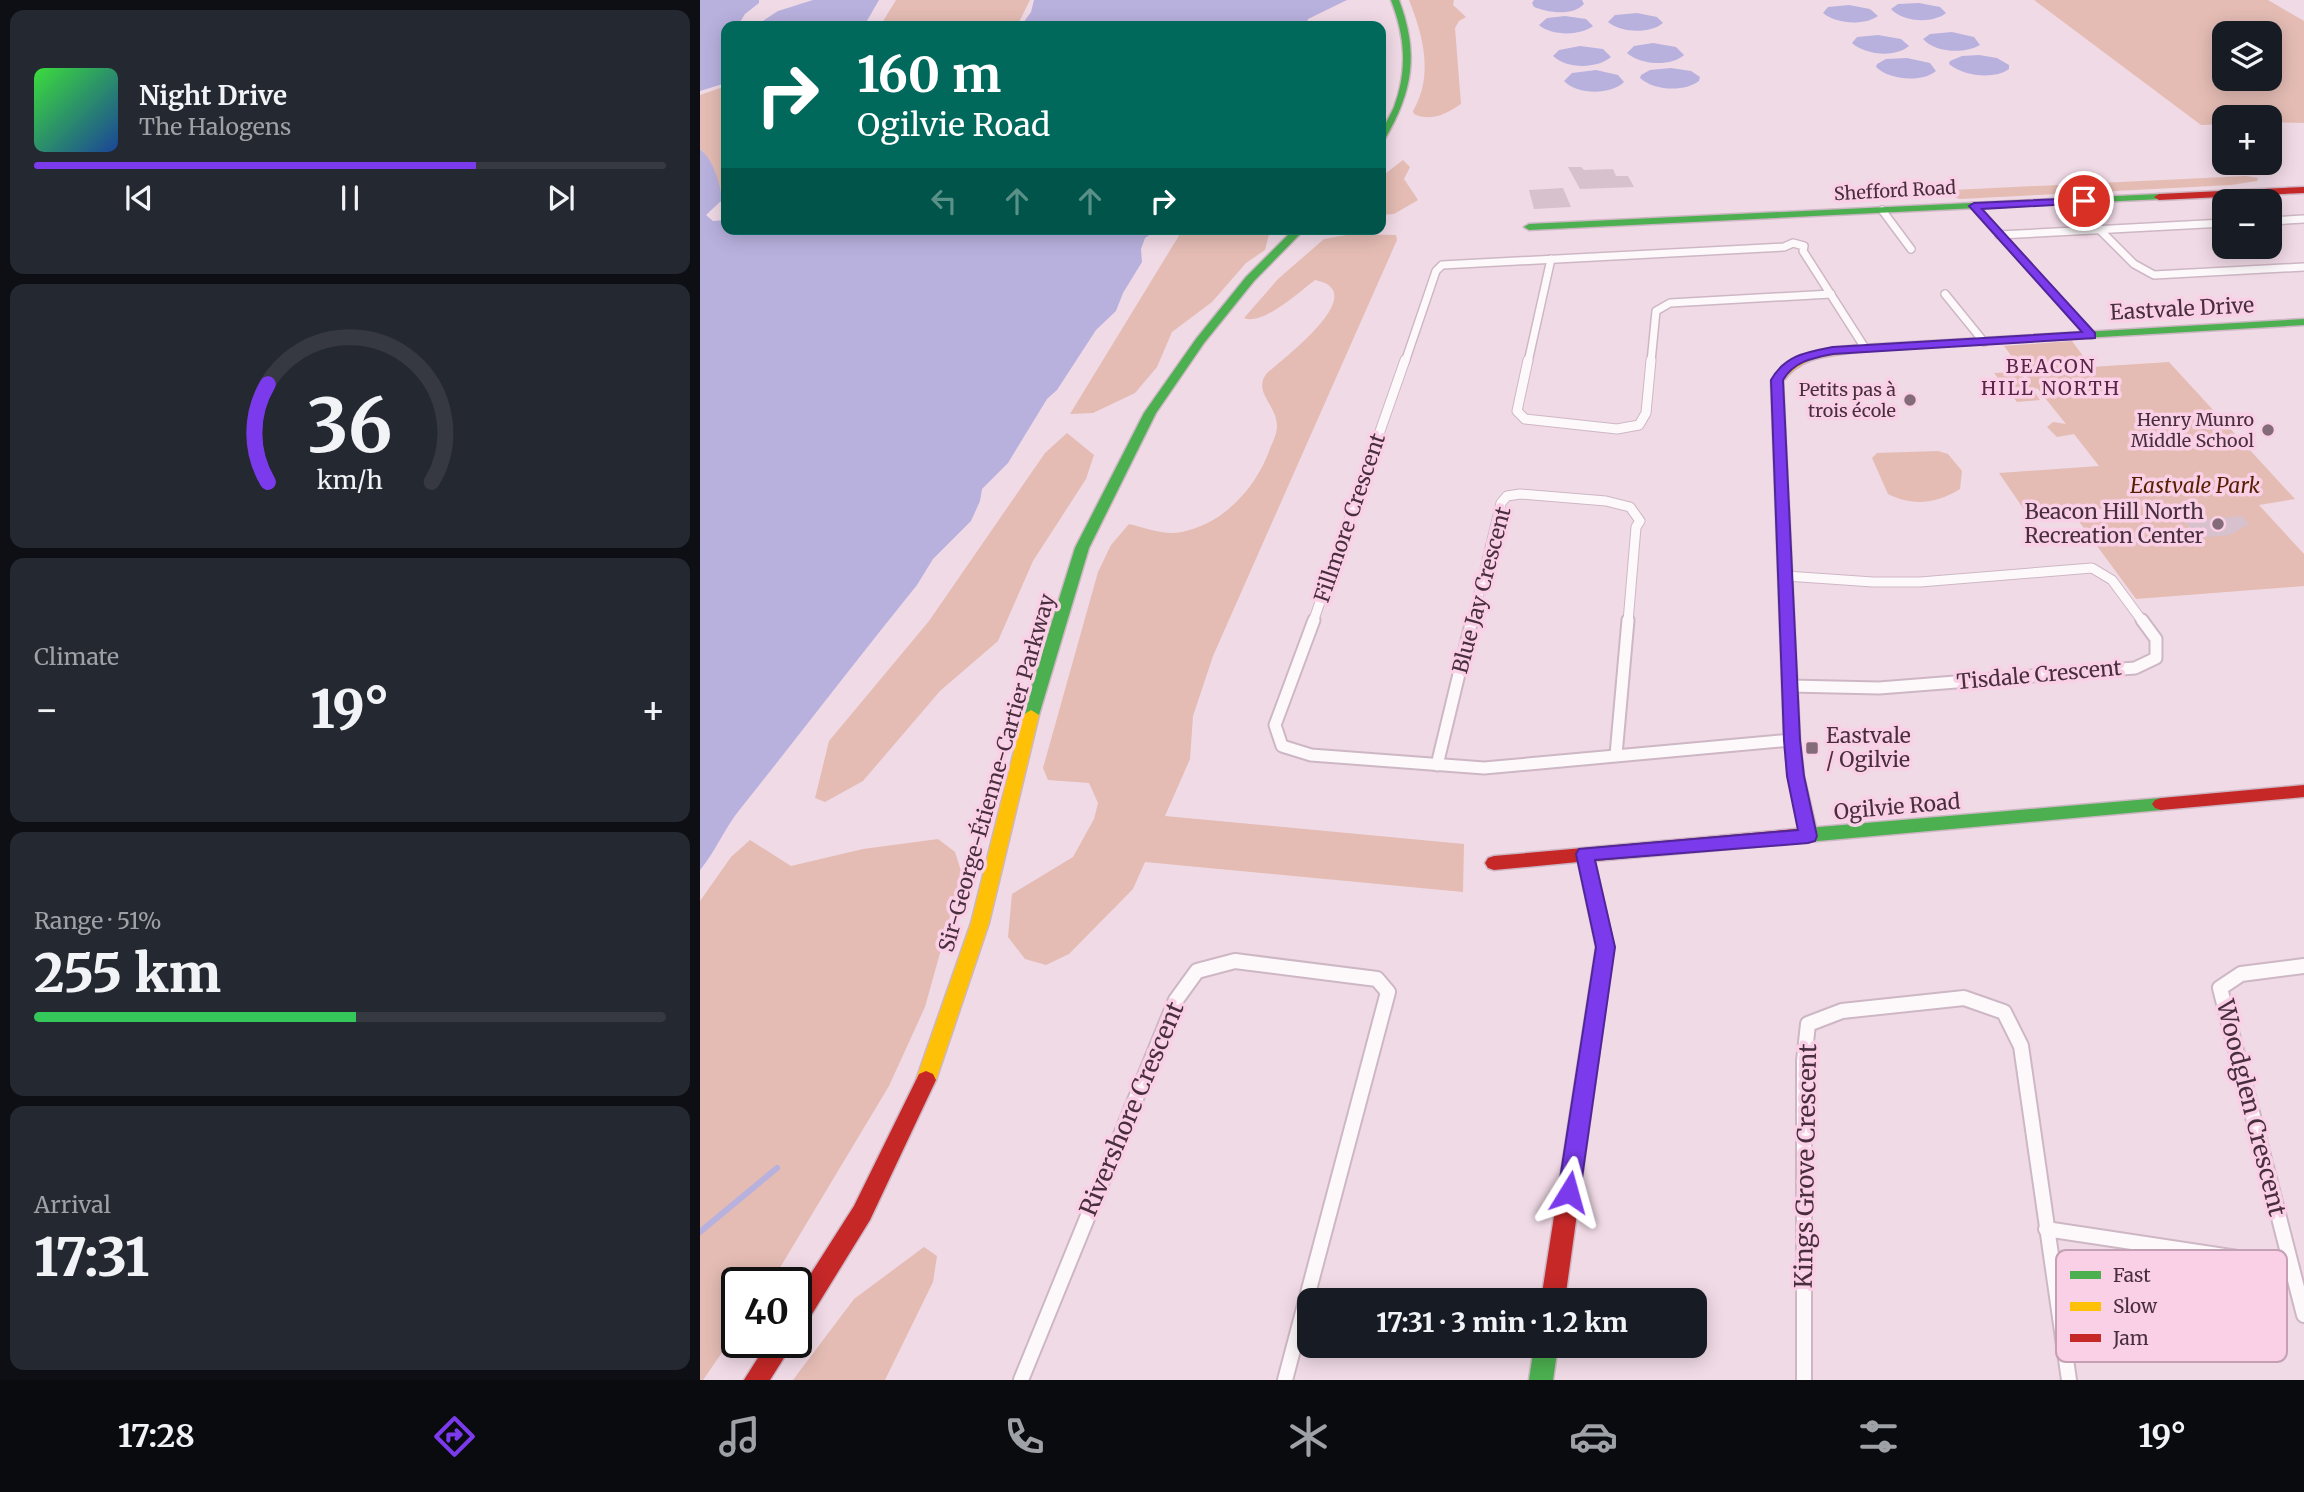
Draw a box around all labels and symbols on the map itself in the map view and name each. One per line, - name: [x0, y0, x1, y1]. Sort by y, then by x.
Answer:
- pin: [2054, 171, 2114, 231]
- street label: Shefford Road: [1833, 176, 1957, 205]
- street label: Eastvale Drive: [2109, 291, 2255, 326]
- district label: BEACON HILL NORTH: [1981, 354, 2121, 400]
- place label: Petits pas à trois école: [1799, 378, 1896, 422]
- marker: Petits pas à trois école: [1902, 392, 1918, 408]
- place label: Henry Munro Middle School: [2131, 408, 2254, 452]
- marker: Henry Munro Middle School: [2260, 422, 2276, 438]
- street label: Fillmore Crescent: [1308, 430, 1391, 606]
- park label: Eastvale Park: [2130, 472, 2260, 499]
- place label: Beacon Hill North Recreation Center: [2024, 498, 2204, 549]
- street label: Blue Jay Crescent: [1446, 504, 1517, 676]
- marker: Beacon Hill North Recreation Center: [2210, 516, 2226, 532]
- street label: Sir-George-Étienne-Cartier Parkway: [931, 590, 1061, 955]
- street label: Tisdale Crescent: [1955, 654, 2123, 695]
- place label: Eastvale / Ogilvie: [1826, 722, 1911, 773]
- marker: Eastvale / Ogilvie: [1804, 740, 1820, 756]
- street label: Ogilvie Road: [1833, 787, 1962, 825]
- street label: Rivershore Crescent: [1072, 996, 1191, 1221]
- street label: Woodglen Crescent: [2209, 996, 2294, 1220]
- street label: Kings Grove Crescent: [1788, 1043, 1823, 1289]
- position arrow: [1532, 1155, 1606, 1229]
- legend: [2056, 1250, 2287, 1362]
- text: Fast: [2113, 1263, 2151, 1287]
- speed limit sign: 40: [721, 1267, 812, 1358]
- text: Slow: [2113, 1294, 2158, 1318]
- text: Jam: [2112, 1326, 2149, 1350]

